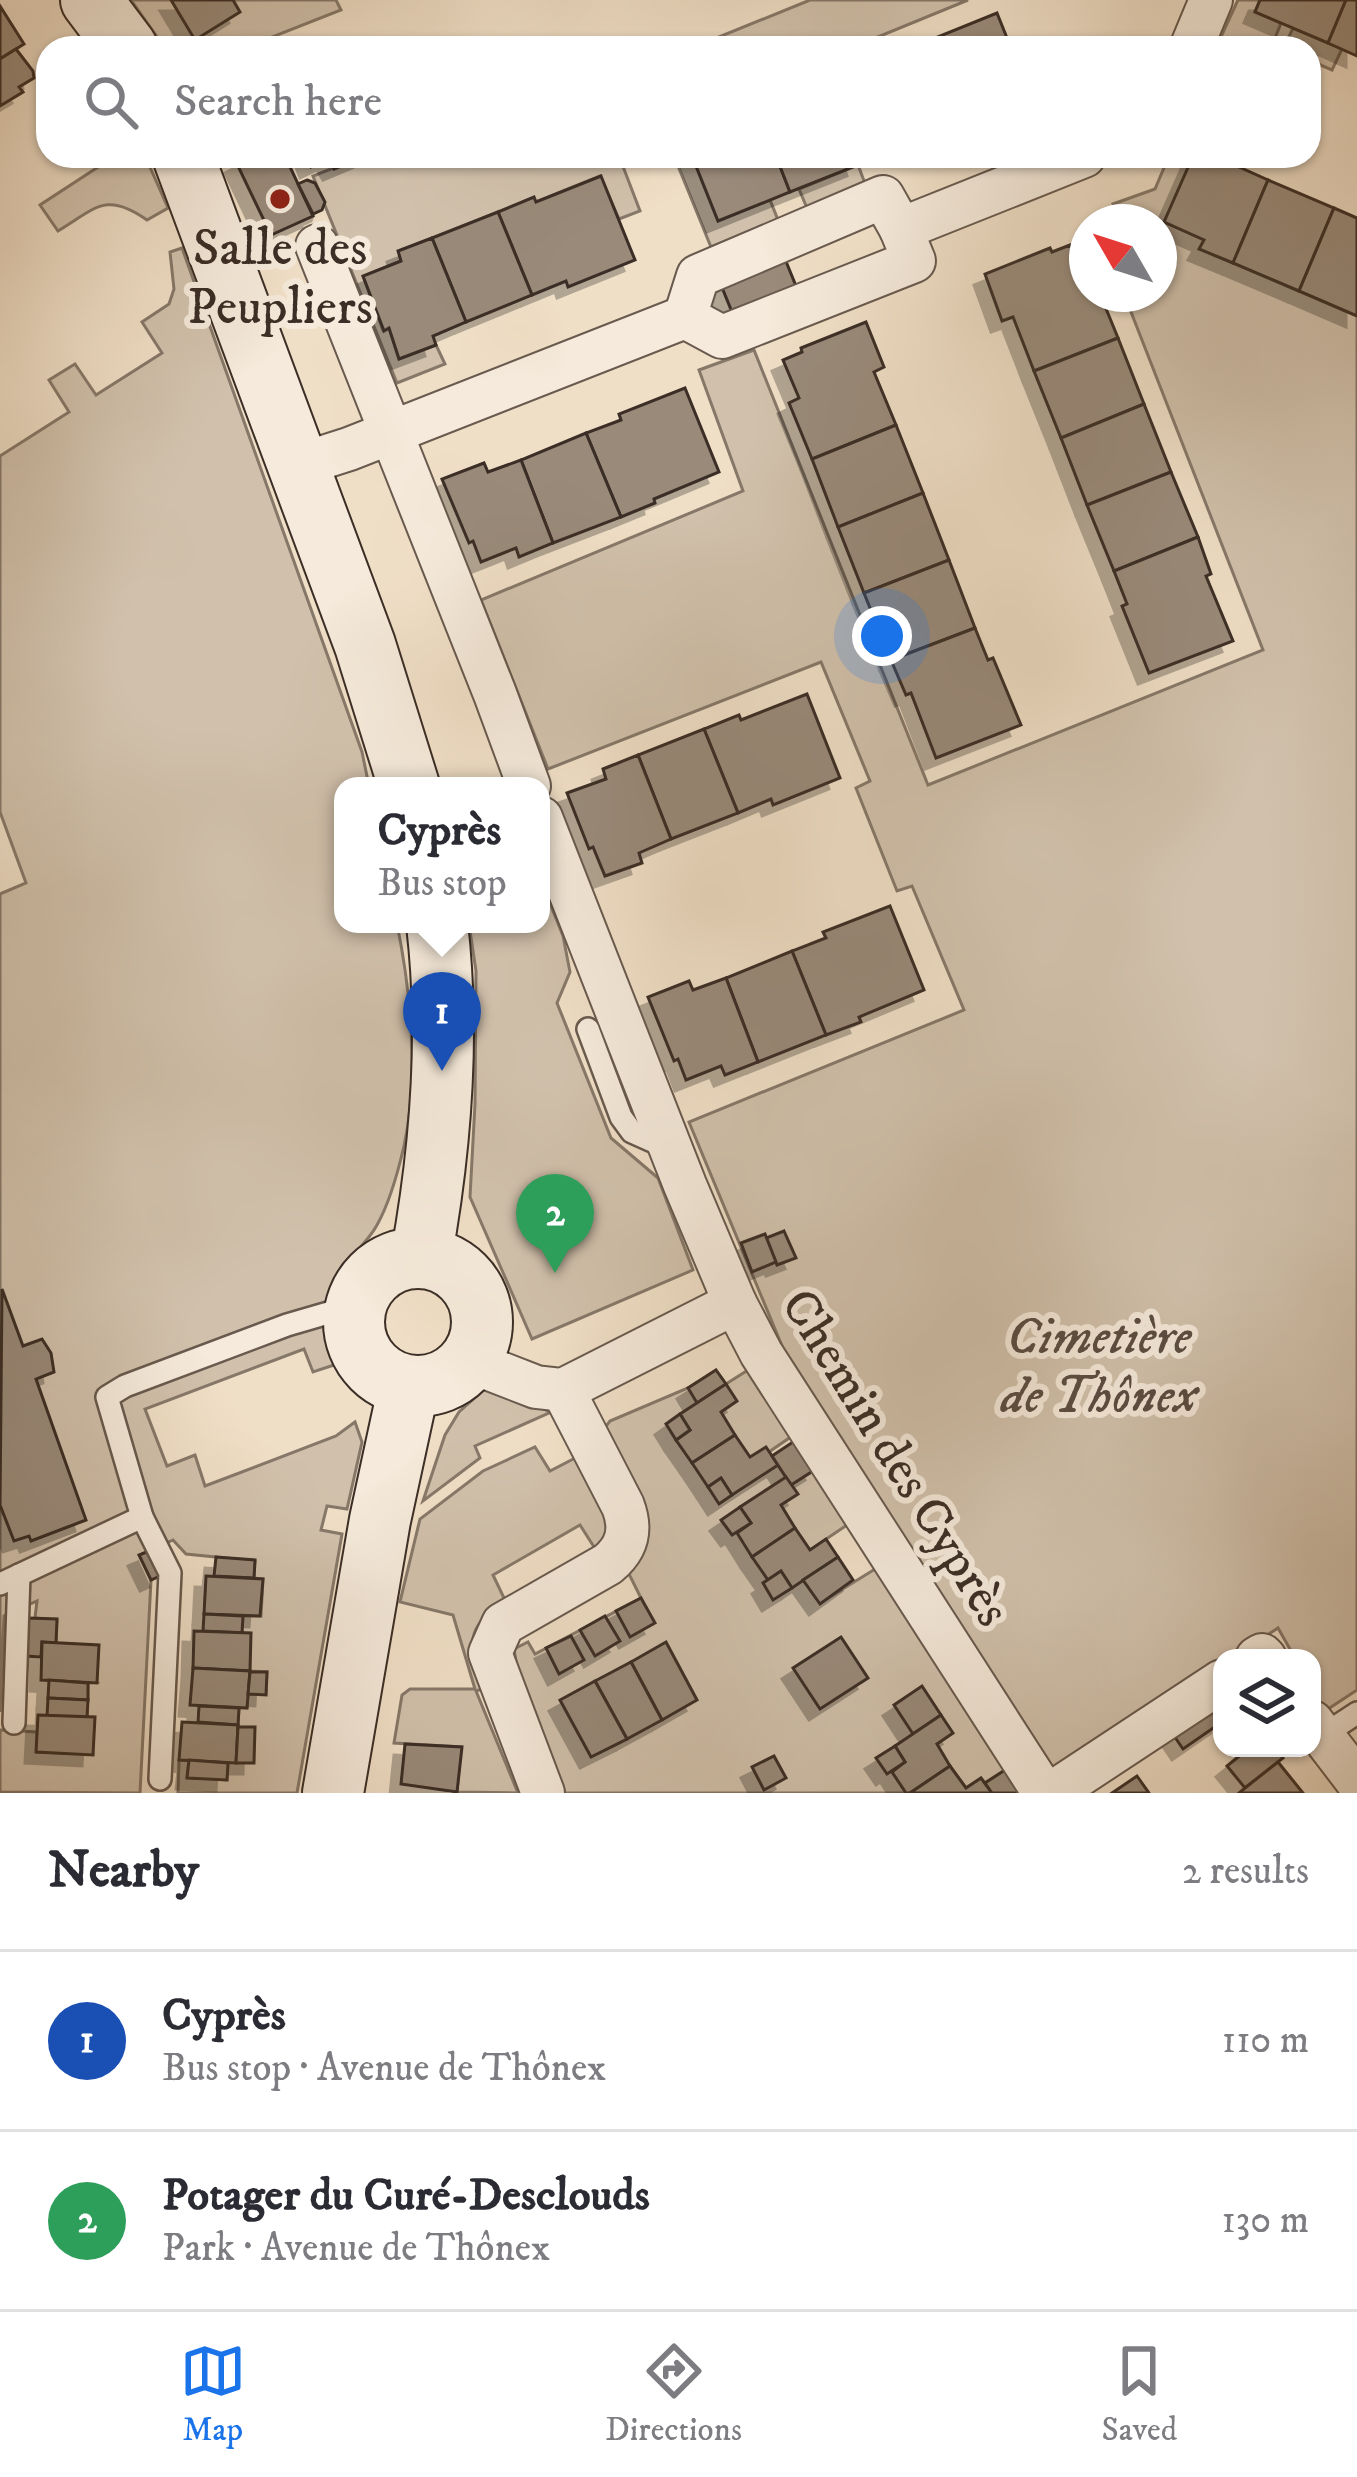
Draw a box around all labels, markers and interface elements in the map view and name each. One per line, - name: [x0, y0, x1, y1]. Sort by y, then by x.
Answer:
- search box: [36, 36, 1321, 168]
- icon: search: [78, 69, 144, 135]
- text: Search here: [174, 74, 382, 130]
- marker: Salle des Peupliers: [267, 186, 293, 212]
- north arrow: [1069, 204, 1177, 312]
- place label: Salle des Peupliers: [187, 217, 373, 340]
- your location: [852, 606, 912, 666]
- popup: [334, 777, 550, 933]
- text: Cyprès: [378, 803, 501, 859]
- text: Bus stop: [378, 859, 506, 908]
- pin: 1: [403, 972, 481, 1071]
- pin: 2: [516, 1174, 594, 1273]
- street label: Chemin des Cyprès: [766, 1278, 1024, 1638]
- park label: Cimetière de Thônex: [1000, 1306, 1200, 1429]
- map controls: [1213, 1649, 1321, 1757]
- button: layers: [1213, 1649, 1321, 1757]
- text: Nearby: [48, 1839, 199, 1903]
- text: 2 results: [1182, 1847, 1309, 1896]
- text: Cyprès: [162, 1988, 286, 2044]
- text: 1: [80, 2016, 94, 2065]
- text: 110 m: [1222, 2016, 1309, 2065]
- text: Bus stop · Avenue de Thônex: [162, 2044, 606, 2093]
- text: Potager du Curé-Desclouds: [162, 2168, 650, 2224]
- text: 2: [77, 2196, 97, 2245]
- text: 130 m: [1221, 2196, 1309, 2245]
- text: Park · Avenue de Thônex: [162, 2224, 550, 2273]
- tab: Map: [180, 2338, 246, 2451]
- tab: Directions: [605, 2338, 742, 2451]
- tab: Saved: [1101, 2338, 1177, 2451]

